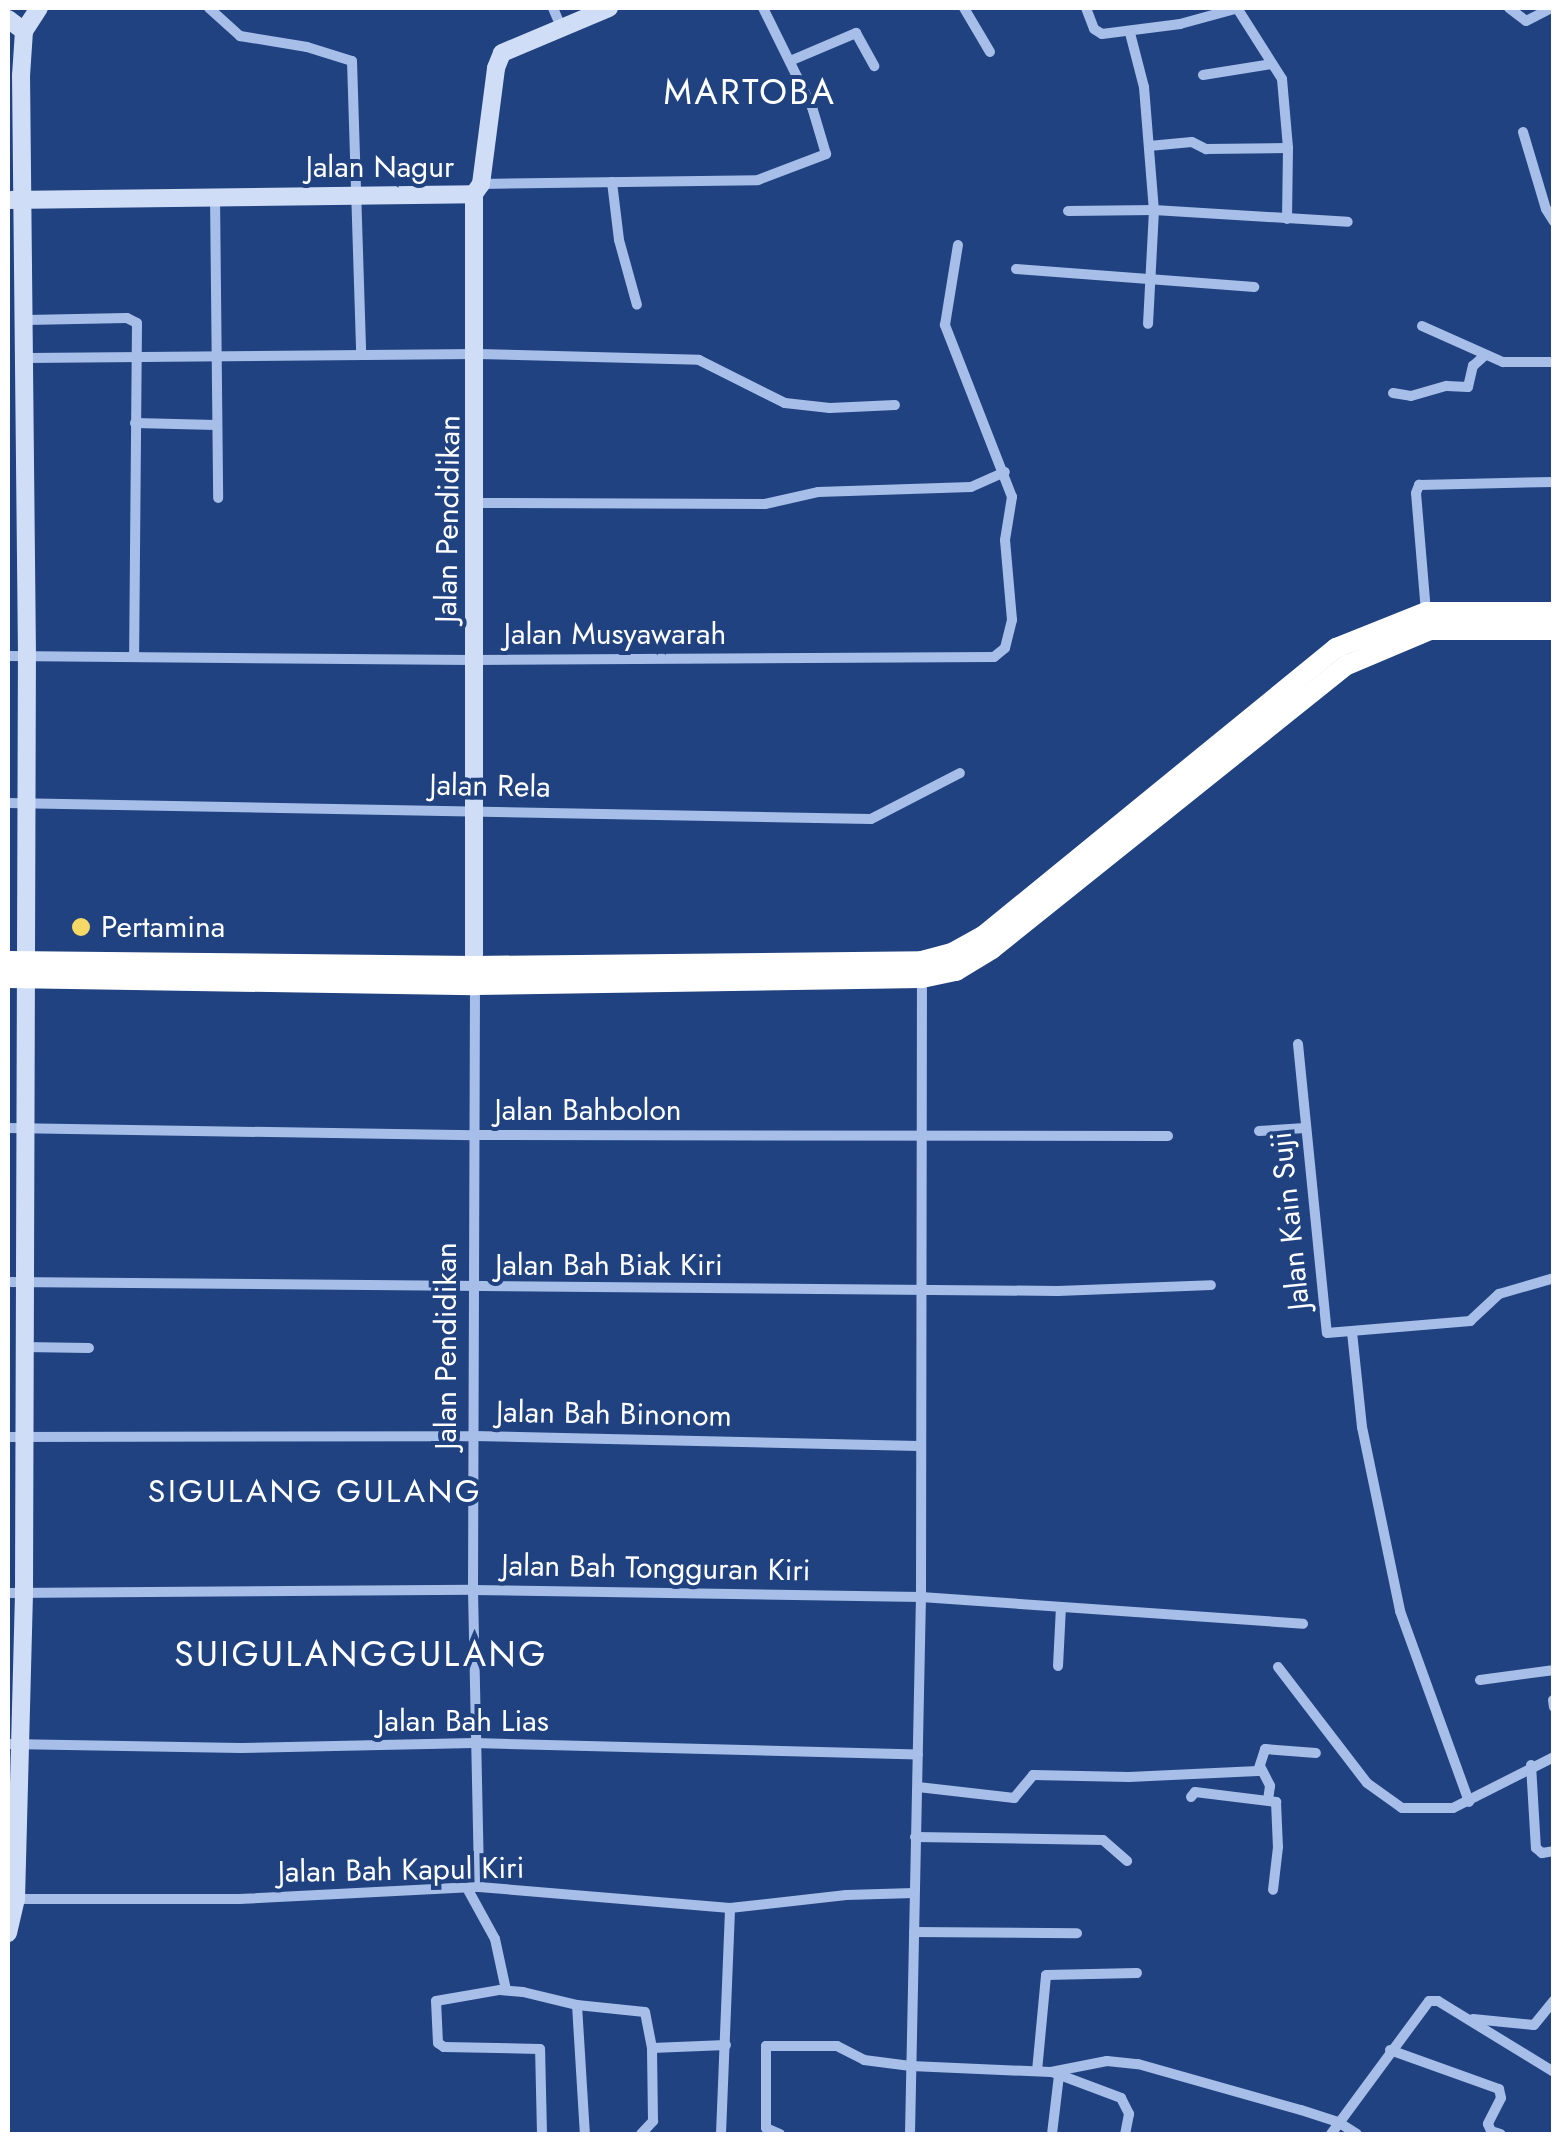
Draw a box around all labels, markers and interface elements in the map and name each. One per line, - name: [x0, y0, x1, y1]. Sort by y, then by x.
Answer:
- district label: MARTOBA: [664, 71, 836, 113]
- street label: Jalan Nagur: [306, 149, 454, 185]
- street label: Jalan Pendidikan: [428, 415, 468, 623]
- street label: Jalan Musyawarah: [504, 616, 726, 652]
- street label: Jalan Rela: [429, 767, 551, 805]
- place label: Pertamina: [101, 909, 225, 945]
- marker: Pertamina: [70, 916, 92, 938]
- street label: Jalan Bahbolon: [494, 1092, 682, 1128]
- street label: Jalan Kain Suji: [1263, 1130, 1317, 1312]
- street label: Jalan Pendidikan: [428, 1242, 464, 1450]
- street label: Jalan Bah Biak Kiri: [495, 1247, 723, 1283]
- street label: Jalan Bah Binonom: [496, 1394, 732, 1434]
- district label: SIGULANG GULANG: [148, 1472, 482, 1510]
- street label: Jalan Bah Tongguran Kiri: [501, 1547, 811, 1589]
- district label: SUIGULANGGULANG: [174, 1633, 548, 1675]
- street label: Jalan Bah Lias: [377, 1703, 549, 1739]
- street label: Jalan Bah Kapul Kiri: [277, 1850, 525, 1890]

